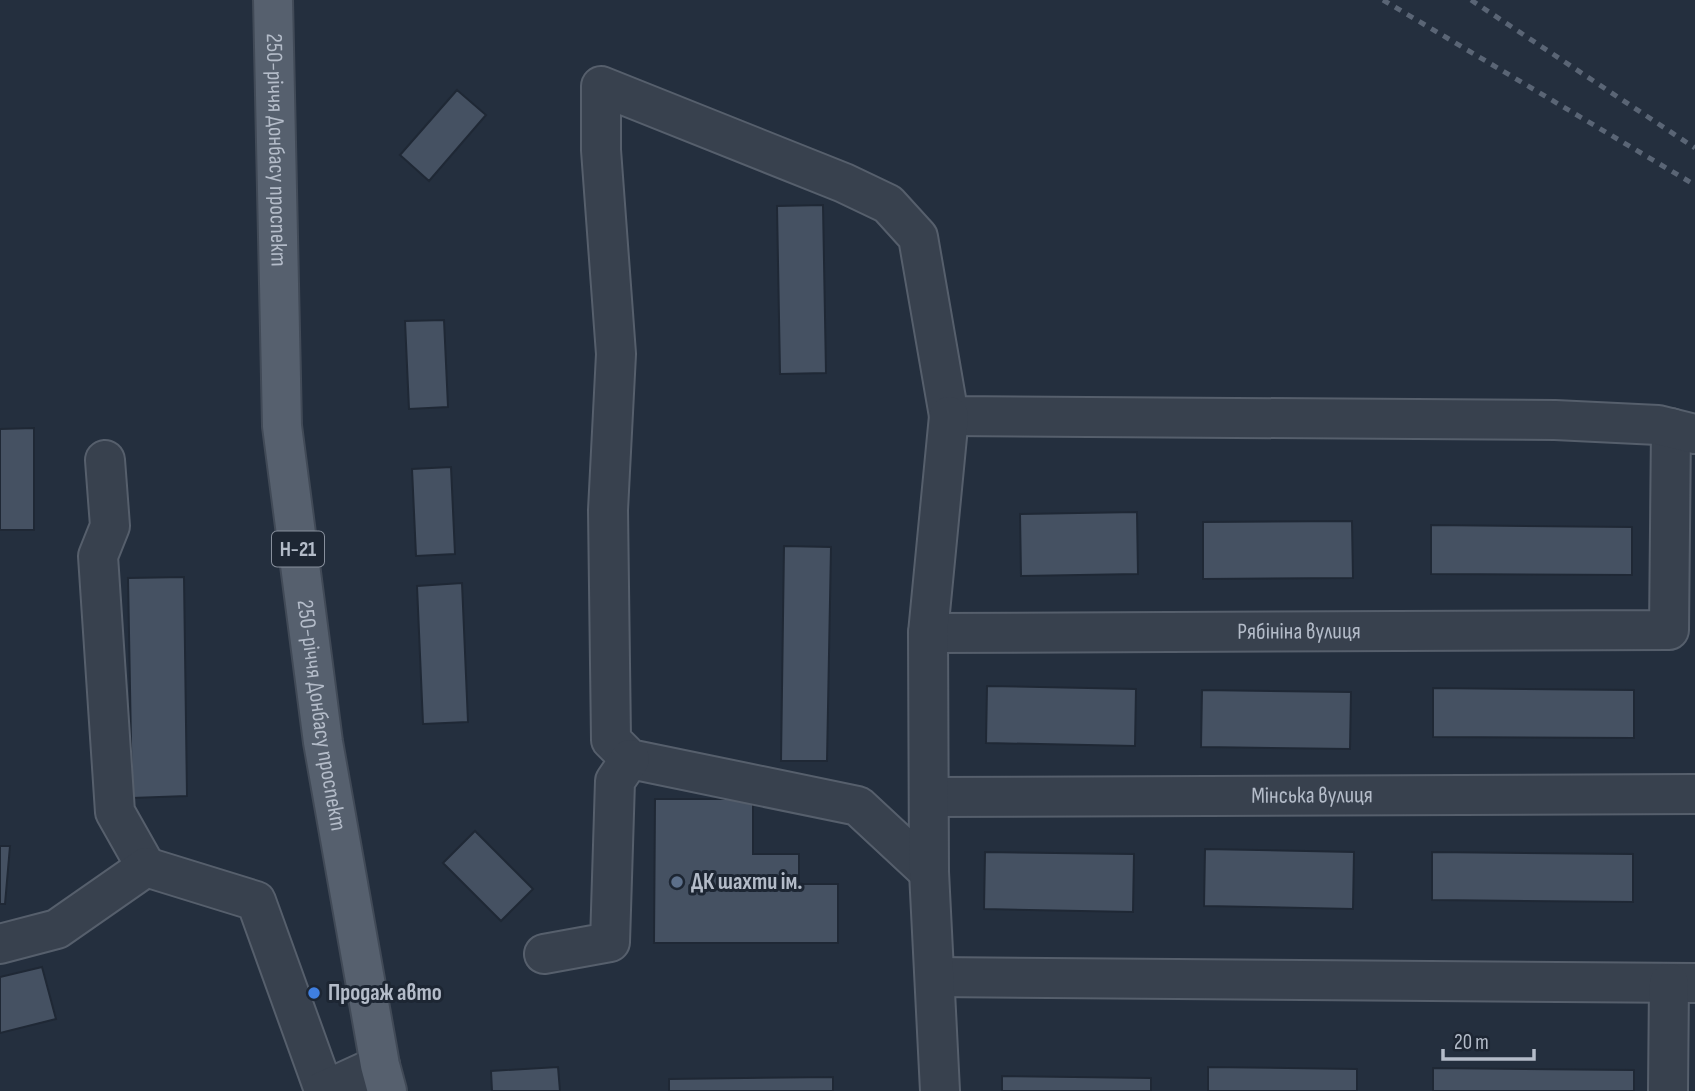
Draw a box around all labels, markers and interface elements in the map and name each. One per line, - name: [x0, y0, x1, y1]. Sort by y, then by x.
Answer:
- street label: 250-річчя Донбасу проспект: [260, 33, 293, 267]
- road number: Н-21: [272, 532, 324, 566]
- street label: 250-річчя Донбасу проспект: [291, 598, 352, 833]
- street label: Рябініна вулиця: [1237, 617, 1361, 646]
- street label: Мінська вулиця: [1251, 781, 1373, 810]
- place label: ДК шахти ім.: [691, 868, 803, 896]
- marker: ДК шахти ім.: [669, 874, 685, 890]
- place label: Продаж авто: [328, 979, 442, 1007]
- marker: Продаж авто: [306, 985, 322, 1001]
- scale bar: [1443, 1018, 1534, 1062]
- text: 20 m: [1454, 1030, 1489, 1055]

